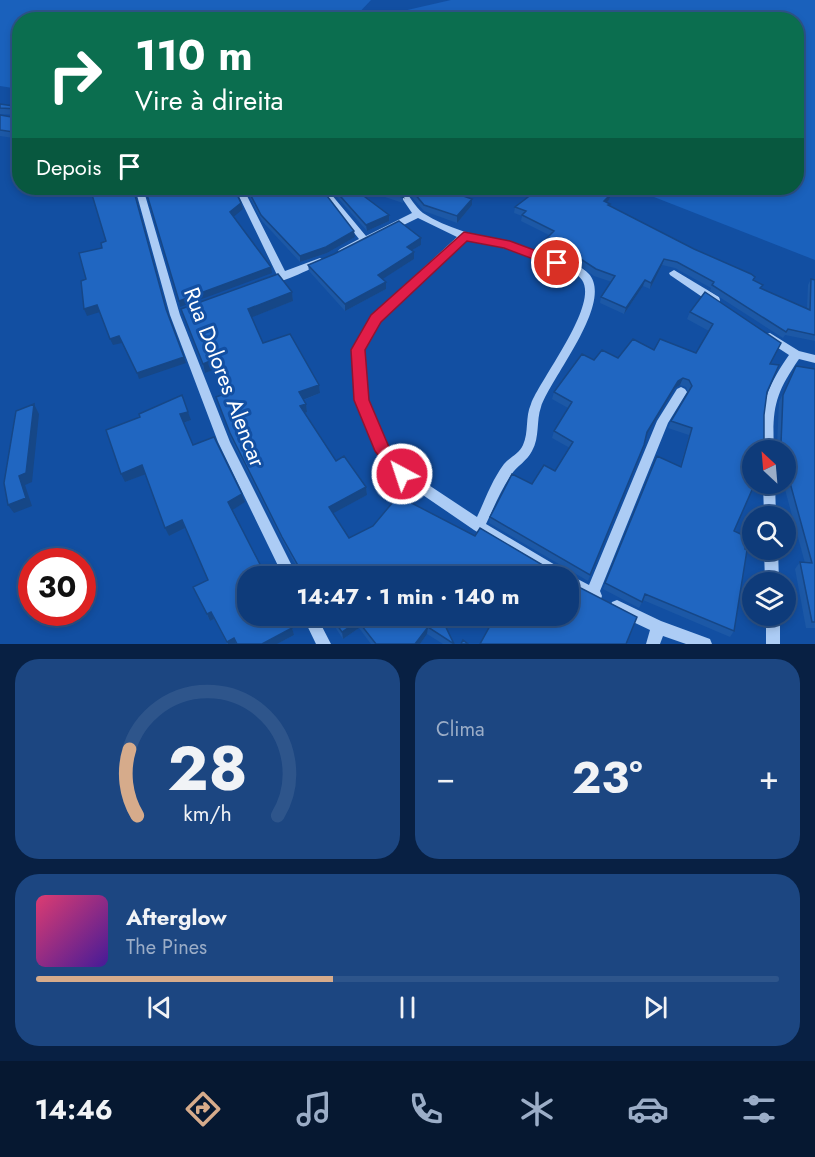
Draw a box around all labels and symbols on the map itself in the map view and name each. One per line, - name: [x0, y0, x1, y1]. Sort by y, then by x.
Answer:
- pin: [531, 237, 582, 288]
- street label: Rua Dolores Alencar: [176, 282, 274, 472]
- north arrow: [742, 440, 796, 494]
- position arrow: [370, 442, 434, 506]
- speed limit sign: 30: [18, 548, 96, 626]

